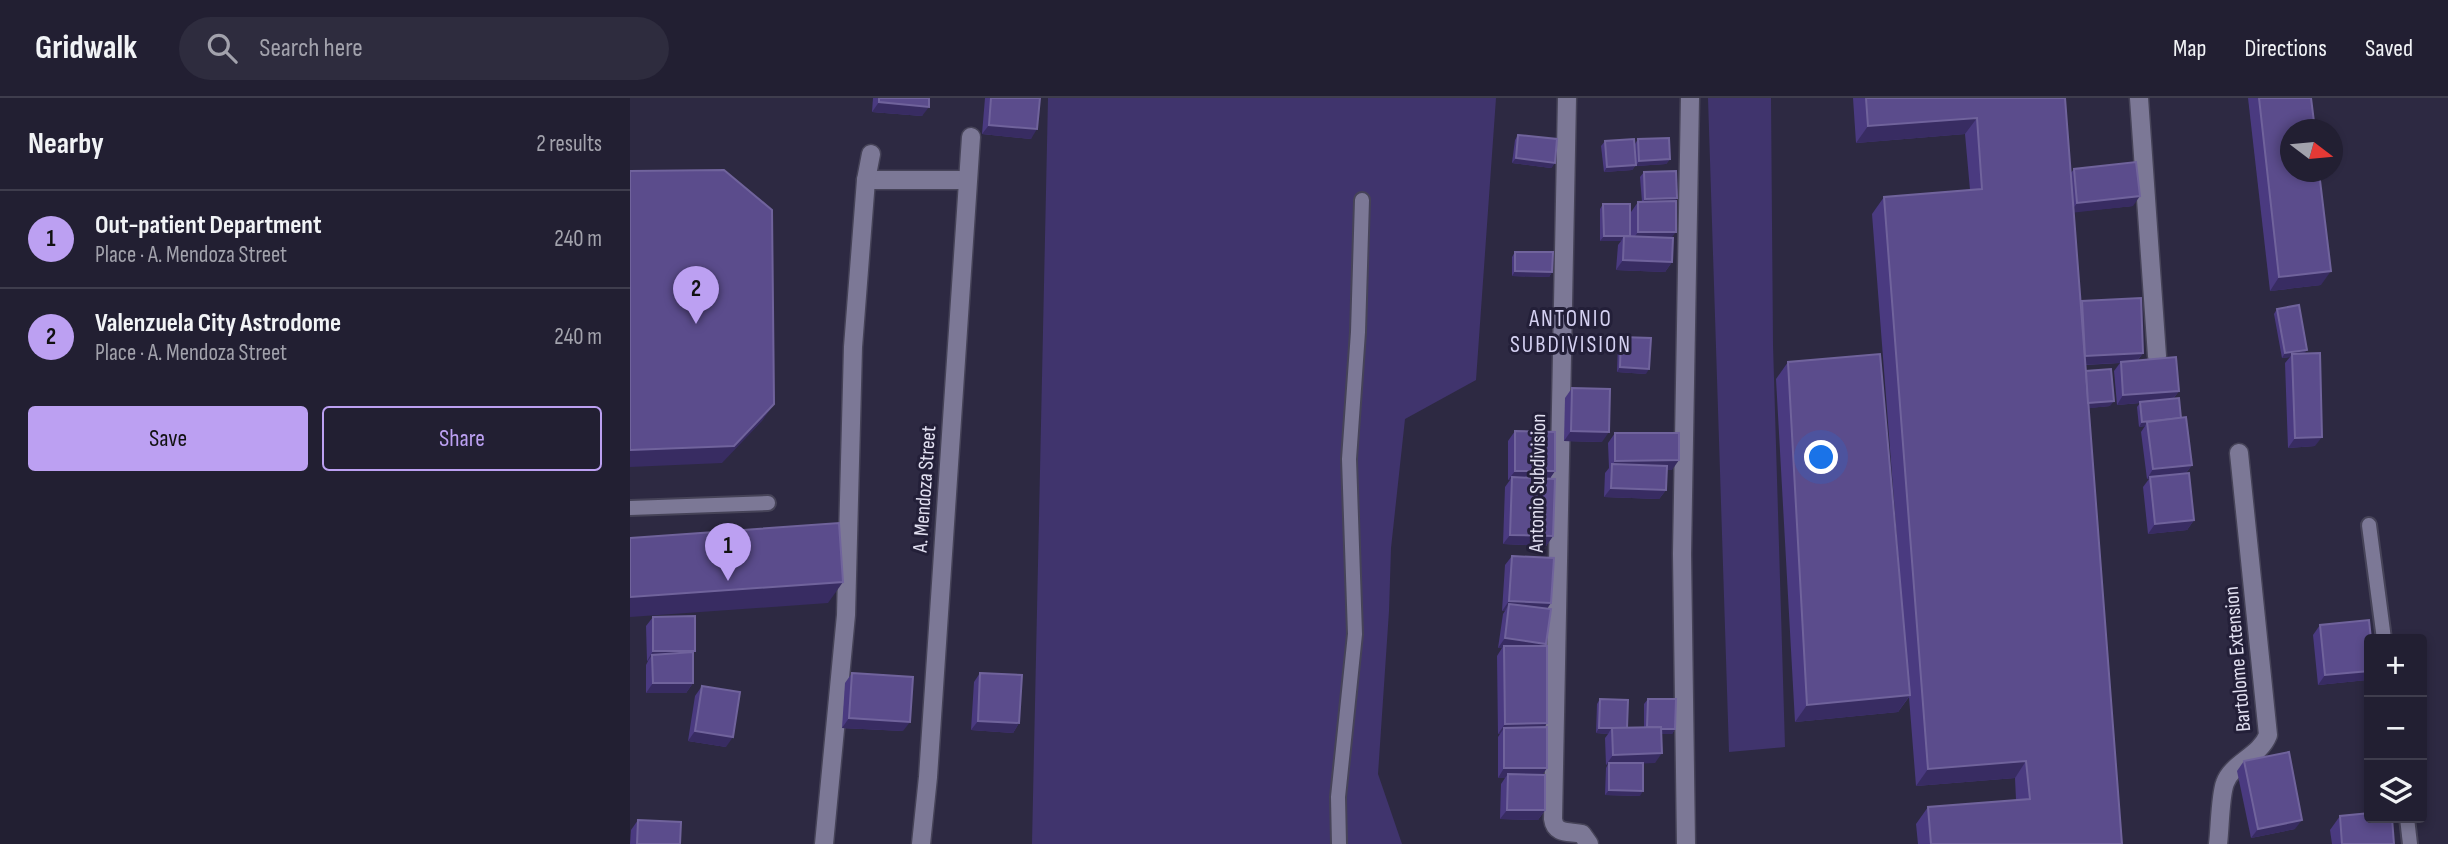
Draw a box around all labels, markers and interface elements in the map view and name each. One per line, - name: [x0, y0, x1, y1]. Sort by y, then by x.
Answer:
- search box: [179, 17, 669, 80]
- text: Gridwalk: [35, 28, 137, 68]
- icon: search: [203, 29, 241, 67]
- text: Search here: [259, 33, 363, 64]
- text: Map: [2173, 34, 2206, 63]
- text: Directions: [2244, 34, 2327, 63]
- text: Saved: [2365, 34, 2413, 63]
- north arrow: [2280, 119, 2343, 182]
- text: Nearby: [28, 126, 104, 162]
- text: 2 results: [536, 130, 602, 158]
- text: Out-patient Department: [95, 210, 322, 241]
- text: 1: [46, 225, 56, 253]
- text: 240 m: [554, 225, 602, 253]
- text: Place · A. Mendoza Street: [95, 241, 287, 269]
- pin: 2: [673, 266, 719, 324]
- district label: ANTONIO SUBDIVISION: [1510, 305, 1632, 359]
- text: Valenzuela City Astrodome: [95, 308, 341, 339]
- text: 2: [46, 323, 56, 351]
- text: 240 m: [554, 323, 602, 351]
- text: Place · A. Mendoza Street: [95, 339, 287, 367]
- button: Save: [28, 406, 308, 471]
- button: Share: [322, 406, 602, 471]
- street label: Antonio Subdivision: [1524, 413, 1551, 554]
- street label: A. Mendoza Street: [908, 425, 941, 554]
- your location: [1804, 440, 1838, 474]
- pin: 1: [705, 523, 751, 581]
- street label: Bartolome Extension: [2219, 585, 2256, 733]
- map controls: [2364, 634, 2427, 823]
- button: +: [2364, 634, 2427, 697]
- button: −: [2364, 697, 2427, 760]
- button: layers: [2364, 760, 2427, 823]

